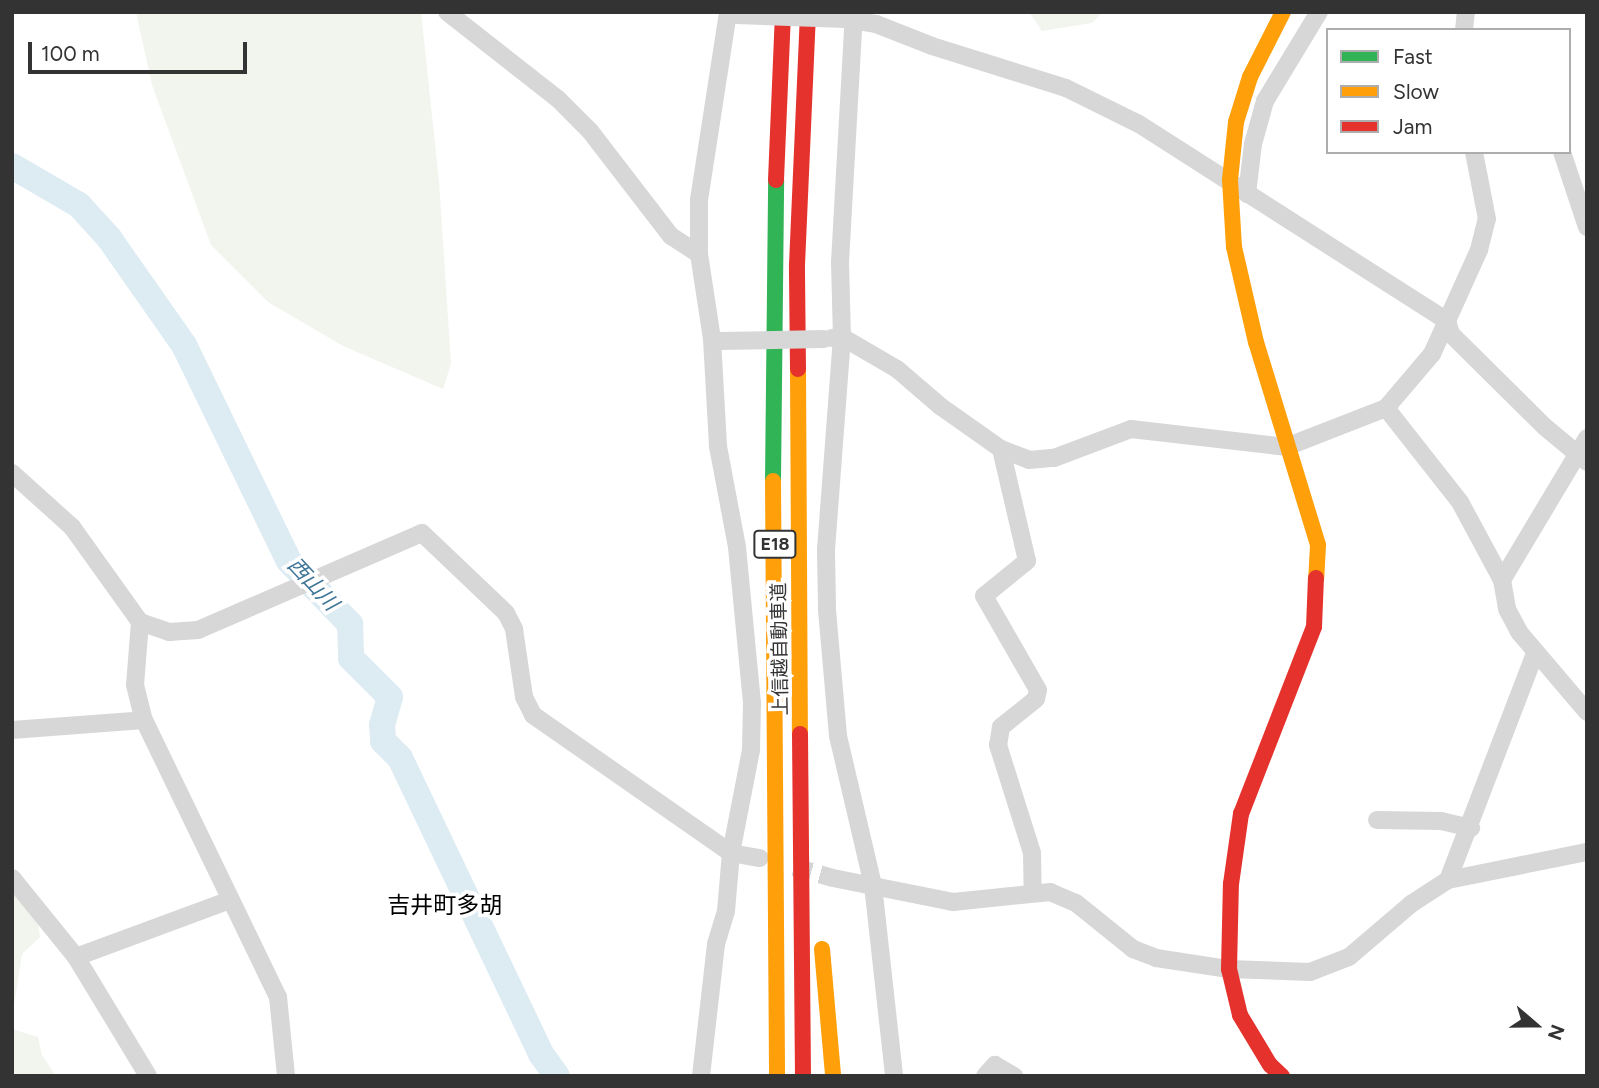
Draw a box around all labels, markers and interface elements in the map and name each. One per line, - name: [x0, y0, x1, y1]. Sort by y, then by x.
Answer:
- scale bar: [32, 28, 250, 72]
- legend: [1326, 28, 1571, 154]
- text: 100 m: [41, 41, 100, 66]
- text: Fast: [1393, 44, 1433, 69]
- text: Slow: [1393, 79, 1439, 104]
- text: Jam: [1393, 114, 1432, 139]
- road number: E18: [752, 530, 798, 558]
- water label: 西山川: [282, 552, 344, 616]
- street label: 上信越自動車道: [767, 582, 793, 716]
- district label: 吉井町多胡: [388, 891, 502, 919]
- north arrow: [1501, 990, 1571, 1060]
- text: N: [1543, 1022, 1570, 1043]

